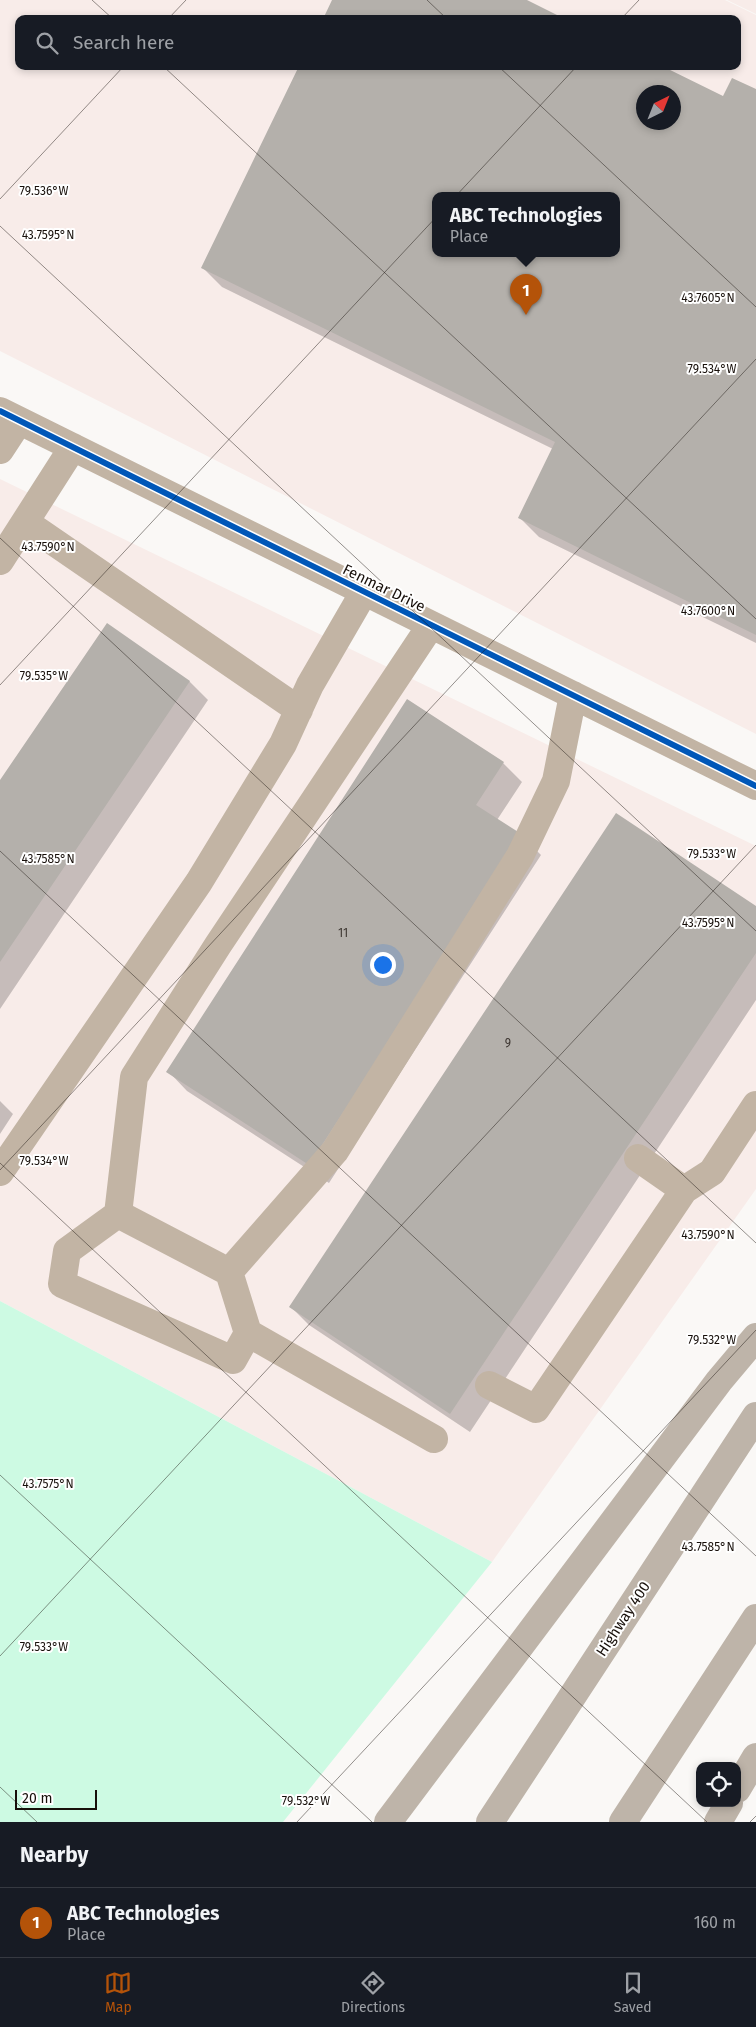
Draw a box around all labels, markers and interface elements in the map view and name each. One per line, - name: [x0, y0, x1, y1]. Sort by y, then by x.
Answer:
- search box: [15, 15, 741, 70]
- icon: search: [33, 29, 61, 57]
- text: Search here: [73, 31, 174, 54]
- north arrow: [636, 85, 681, 130]
- text: 79.536°W: [20, 184, 68, 198]
- popup: [432, 192, 620, 257]
- text: ABC Technologies: [450, 204, 602, 227]
- text: Place: [450, 227, 488, 246]
- text: 43.7595°N: [22, 228, 74, 242]
- pin: 1: [510, 274, 542, 315]
- text: 43.7605°N: [681, 291, 735, 305]
- text: 79.534°W: [688, 362, 737, 376]
- text: 43.7590°N: [21, 540, 75, 554]
- street label: Fenmar Drive: [340, 560, 428, 616]
- text: 43.7600°N: [681, 604, 735, 618]
- text: 79.535°W: [20, 669, 68, 683]
- text: 79.533°W: [688, 847, 736, 861]
- text: 43.7585°N: [21, 852, 75, 866]
- text: 43.7595°N: [682, 916, 734, 930]
- house number: 11: [338, 926, 348, 940]
- your location: [370, 952, 396, 978]
- house number: 9: [505, 1036, 511, 1050]
- text: 79.534°W: [20, 1154, 69, 1168]
- text: 43.7590°N: [681, 1228, 735, 1242]
- text: 79.532°W: [688, 1333, 736, 1347]
- text: 43.7575°N: [22, 1477, 74, 1491]
- text: 43.7585°N: [681, 1540, 735, 1554]
- street label: Highway 400: [592, 1578, 654, 1660]
- text: 79.533°W: [20, 1640, 68, 1654]
- map controls: [696, 1762, 741, 1807]
- button: locate: [696, 1762, 741, 1807]
- scale bar: [15, 1787, 98, 1810]
- text: 20 m: [22, 1790, 52, 1807]
- text: 79.532°W: [282, 1794, 330, 1808]
- text: Nearby: [20, 1842, 88, 1868]
- text: ABC Technologies: [67, 1902, 219, 1925]
- text: 1: [32, 1913, 40, 1932]
- text: 160 m: [694, 1913, 736, 1932]
- text: Place: [67, 1925, 106, 1944]
- tab: Map: [104, 1969, 132, 2016]
- tab: Directions: [341, 1969, 405, 2016]
- tab: Saved: [614, 1969, 652, 2016]

